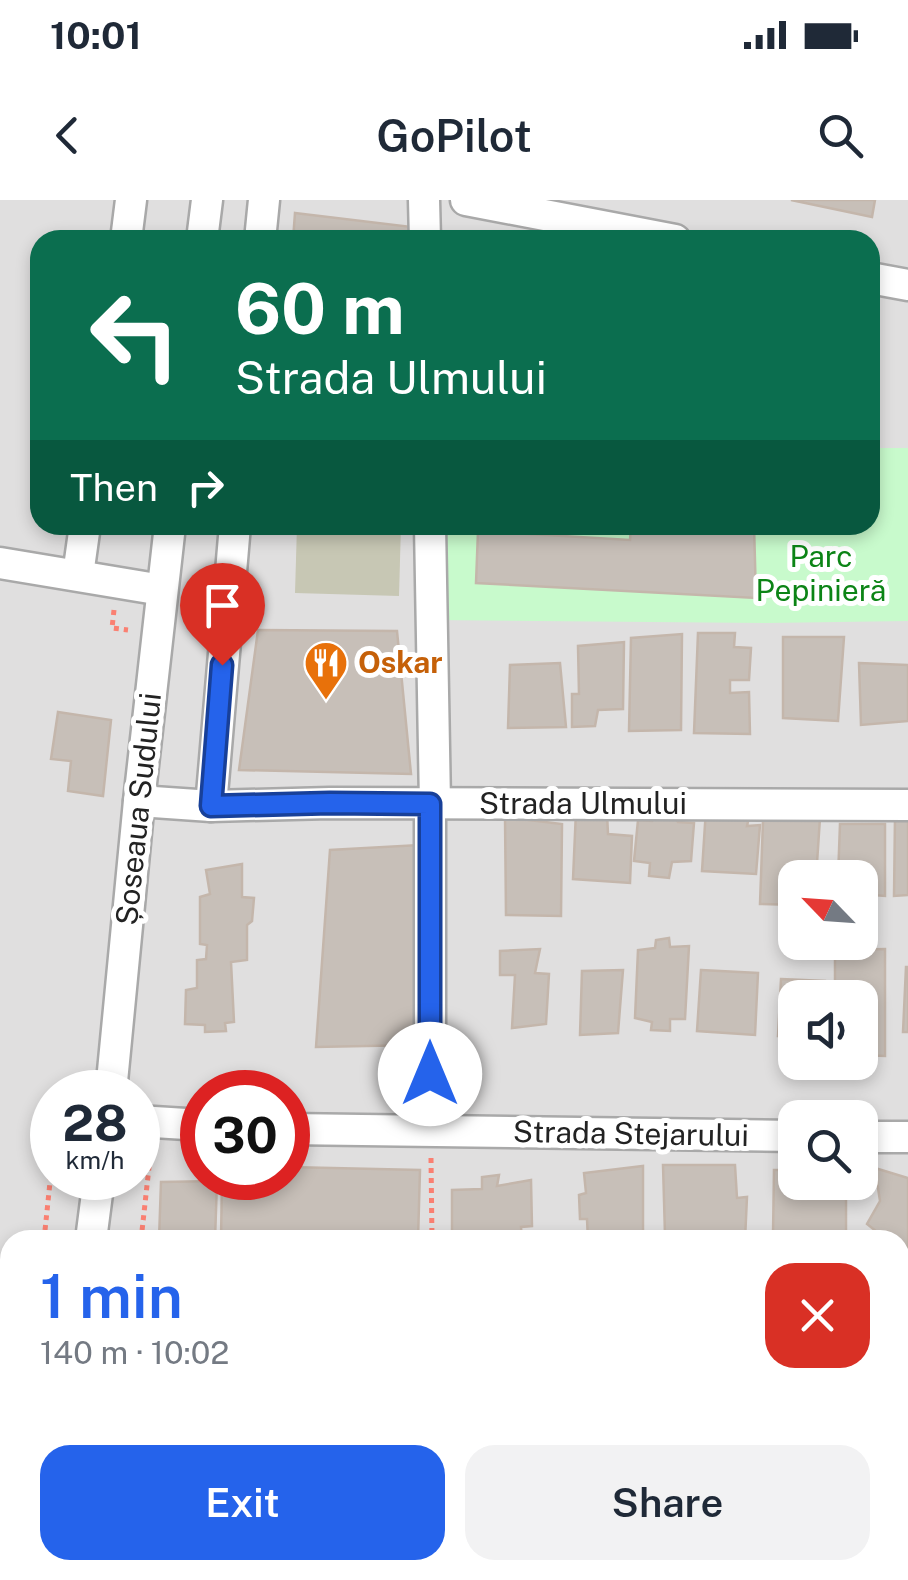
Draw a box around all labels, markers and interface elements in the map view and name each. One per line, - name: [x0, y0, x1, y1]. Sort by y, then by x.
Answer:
- text: 10:01: [50, 13, 142, 58]
- icon: back: [40, 108, 95, 163]
- icon: search: [813, 108, 868, 163]
- text: GoPilot: [376, 109, 532, 162]
- text: 60 m: [235, 267, 405, 350]
- icon: left: [70, 270, 200, 400]
- text: Strada Ulmului: [235, 351, 547, 404]
- icon: right: [178, 460, 233, 515]
- text: Then: [70, 465, 158, 510]
- park label: Parc Pepinieră: [756, 538, 886, 608]
- pin: [180, 563, 265, 666]
- icon: arrive: [195, 578, 250, 633]
- restaurant icon: Oskar: [303, 640, 349, 701]
- place label: Oskar: [358, 644, 443, 680]
- street label: Șoseaua Sudului: [108, 691, 168, 927]
- street label: Strada Ulmului: [479, 785, 687, 821]
- north arrow: [778, 860, 878, 960]
- map controls: [778, 860, 878, 1200]
- button: sound: [778, 980, 878, 1080]
- position arrow: [378, 1022, 482, 1126]
- speed limit sign: 30: [180, 1070, 310, 1200]
- text: 28: [62, 1093, 128, 1152]
- button: search: [778, 1100, 878, 1200]
- street label: Strada Stejarului: [513, 1113, 749, 1153]
- text: km/h: [66, 1145, 124, 1175]
- text: 1 min: [40, 1261, 183, 1332]
- button: close: [765, 1263, 870, 1368]
- text: 140 m · 10:02: [40, 1334, 229, 1371]
- button: Exit: [40, 1445, 445, 1560]
- button: Share: [465, 1445, 870, 1560]

